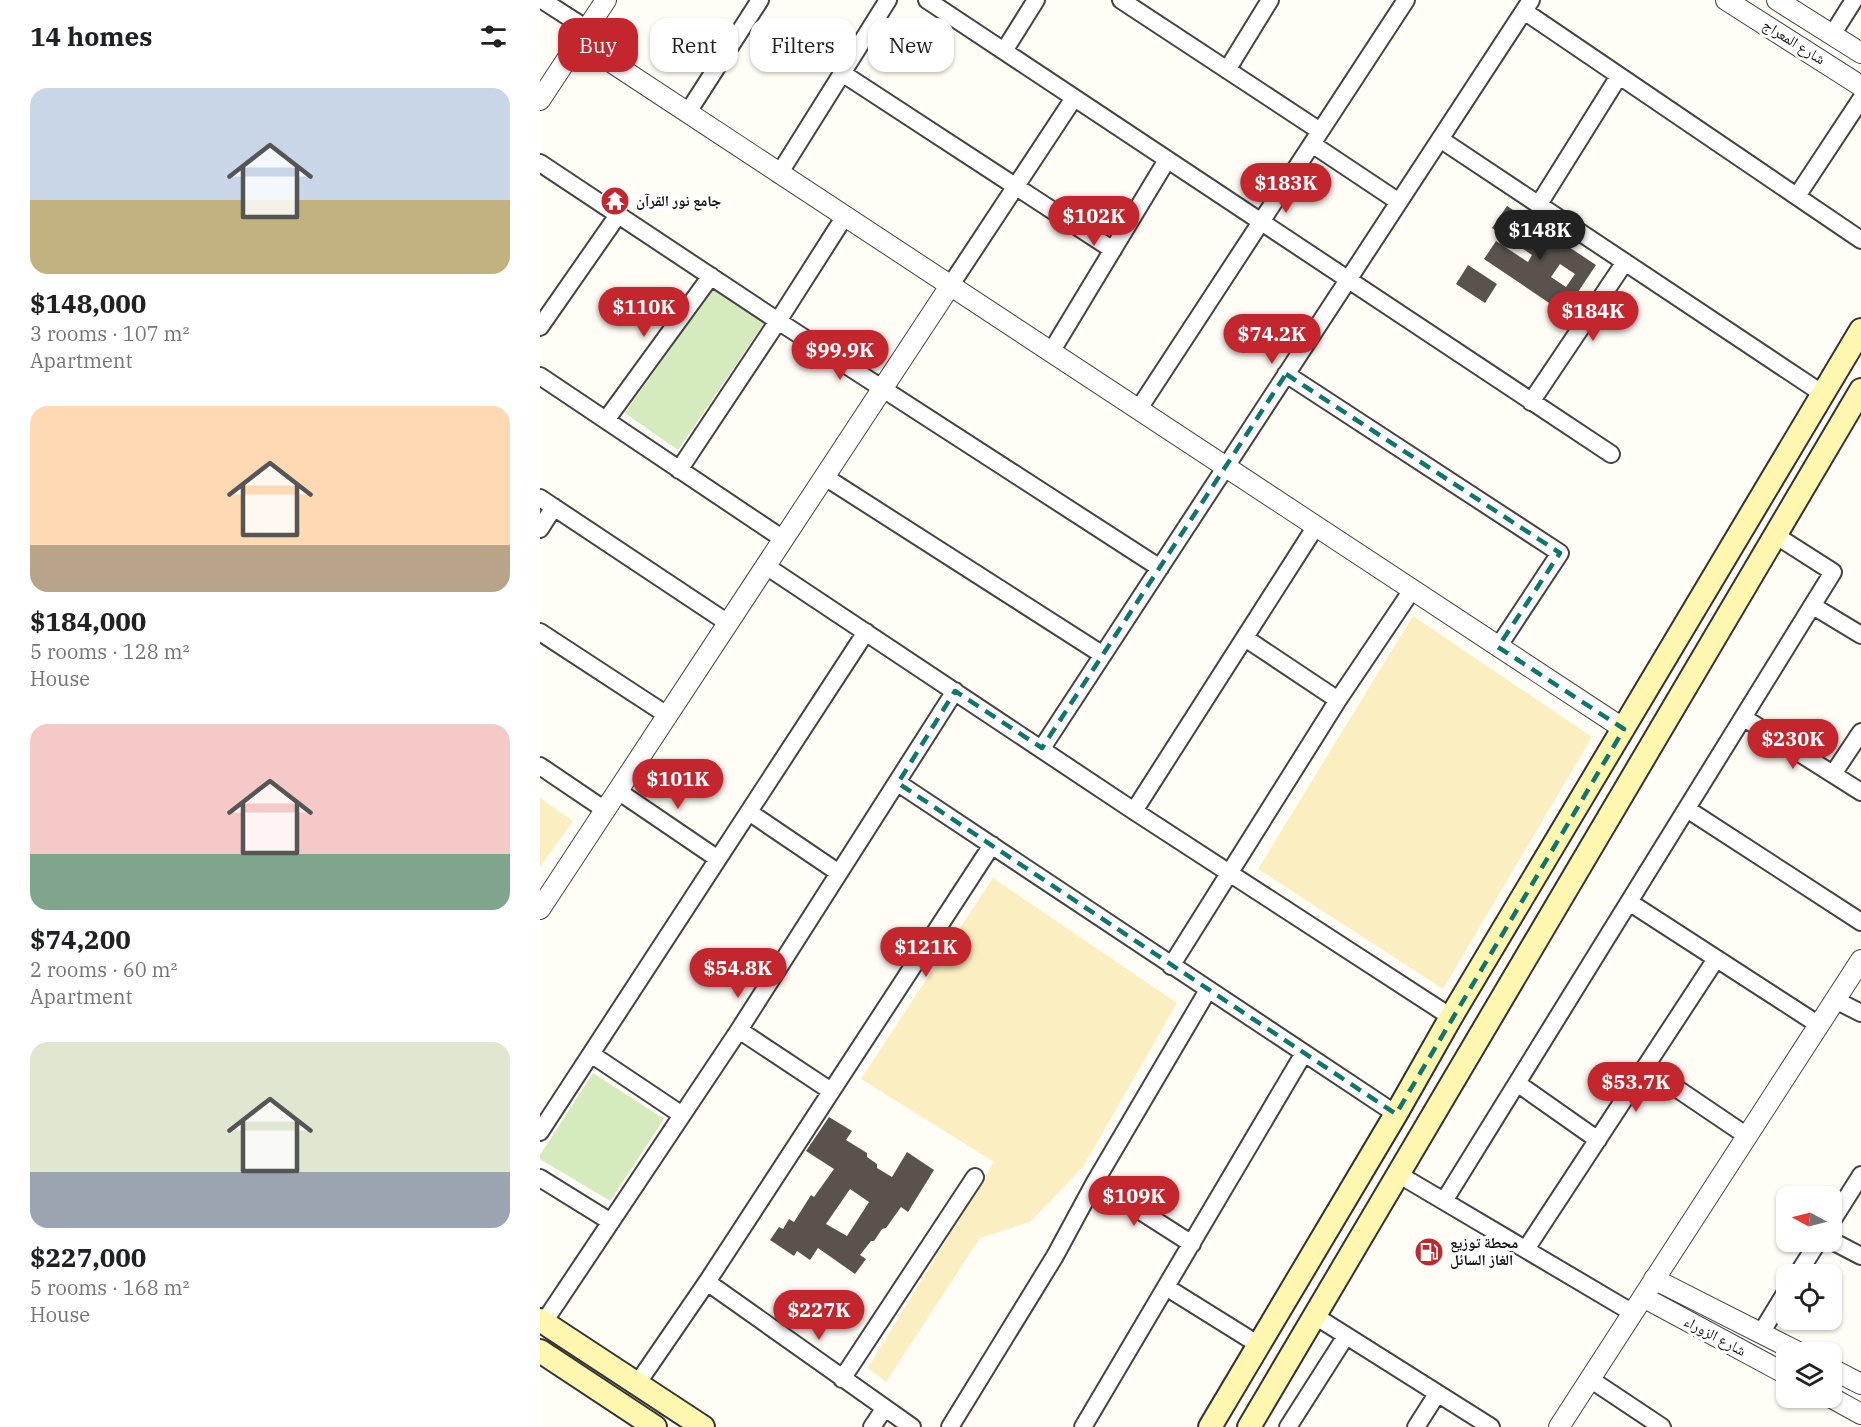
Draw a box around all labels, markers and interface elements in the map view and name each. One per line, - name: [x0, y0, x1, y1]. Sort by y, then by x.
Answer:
- street label: شارع المعراج: [1759, 15, 1829, 69]
- chip: Buy: [558, 18, 638, 72]
- chip: Rent: [650, 18, 738, 72]
- chip: Filters: [750, 18, 856, 72]
- chip: New: [868, 18, 954, 72]
- text: 14 homes: [30, 19, 152, 53]
- icon: filters: [477, 20, 510, 53]
- icon: home: [216, 127, 324, 235]
- pin: $183K: [1244, 163, 1328, 214]
- text: $183K: [1254, 169, 1318, 196]
- temple icon: جامع نور القرآن: [599, 185, 631, 217]
- place label: جامع نور القرآن: [636, 191, 722, 211]
- pin: $102K: [1052, 196, 1136, 247]
- text: $102K: [1062, 202, 1126, 229]
- pin: $148K: [1498, 210, 1582, 261]
- text: $148K: [1508, 216, 1572, 243]
- text: $148,000: [30, 286, 146, 320]
- pin: $110K: [602, 287, 686, 338]
- pin: $184K: [1551, 291, 1635, 342]
- text: $110K: [612, 293, 676, 320]
- text: $184K: [1561, 297, 1625, 324]
- pin: $74.2K: [1223, 314, 1321, 365]
- text: 3 rooms · 107 m²: [30, 320, 189, 347]
- text: $74.2K: [1238, 320, 1306, 347]
- pin: $99.9K: [791, 330, 889, 381]
- text: $99.9K: [806, 336, 874, 363]
- text: Apartment: [30, 347, 133, 374]
- icon: home: [216, 445, 324, 553]
- text: $184,000: [30, 604, 146, 638]
- text: 5 rooms · 128 m²: [30, 638, 189, 665]
- text: House: [30, 665, 90, 692]
- pin: $230K: [1751, 719, 1835, 770]
- text: $230K: [1761, 725, 1825, 752]
- pin: $101K: [636, 759, 720, 810]
- icon: home: [216, 763, 324, 871]
- text: $101K: [646, 765, 710, 792]
- text: $74,200: [30, 922, 131, 956]
- pin: $121K: [884, 927, 968, 978]
- text: $121K: [894, 933, 958, 960]
- pin: $54.8K: [689, 948, 787, 999]
- text: $54.8K: [704, 954, 772, 981]
- text: 2 rooms · 60 m²: [30, 956, 177, 983]
- text: Apartment: [30, 983, 133, 1010]
- pin: $53.7K: [1587, 1062, 1685, 1113]
- text: $53.7K: [1602, 1068, 1670, 1095]
- icon: home: [216, 1081, 324, 1189]
- pin: $109K: [1092, 1176, 1176, 1227]
- text: $109K: [1102, 1182, 1166, 1209]
- north arrow: [1776, 1186, 1842, 1252]
- map controls: [1776, 1186, 1842, 1408]
- place label: محطة توزيع الغاز السائل: [1450, 1233, 1518, 1269]
- fuel station icon: محطة توزيع الغاز السائل: [1413, 1236, 1445, 1268]
- text: $227,000: [30, 1240, 146, 1274]
- button: locate: [1776, 1264, 1842, 1330]
- text: 5 rooms · 168 m²: [30, 1274, 189, 1301]
- pin: $227K: [777, 1290, 861, 1341]
- text: $227K: [787, 1296, 851, 1323]
- text: House: [30, 1301, 90, 1328]
- street label: شارع الزوراء: [1680, 1311, 1750, 1361]
- button: layers: [1776, 1342, 1842, 1408]

